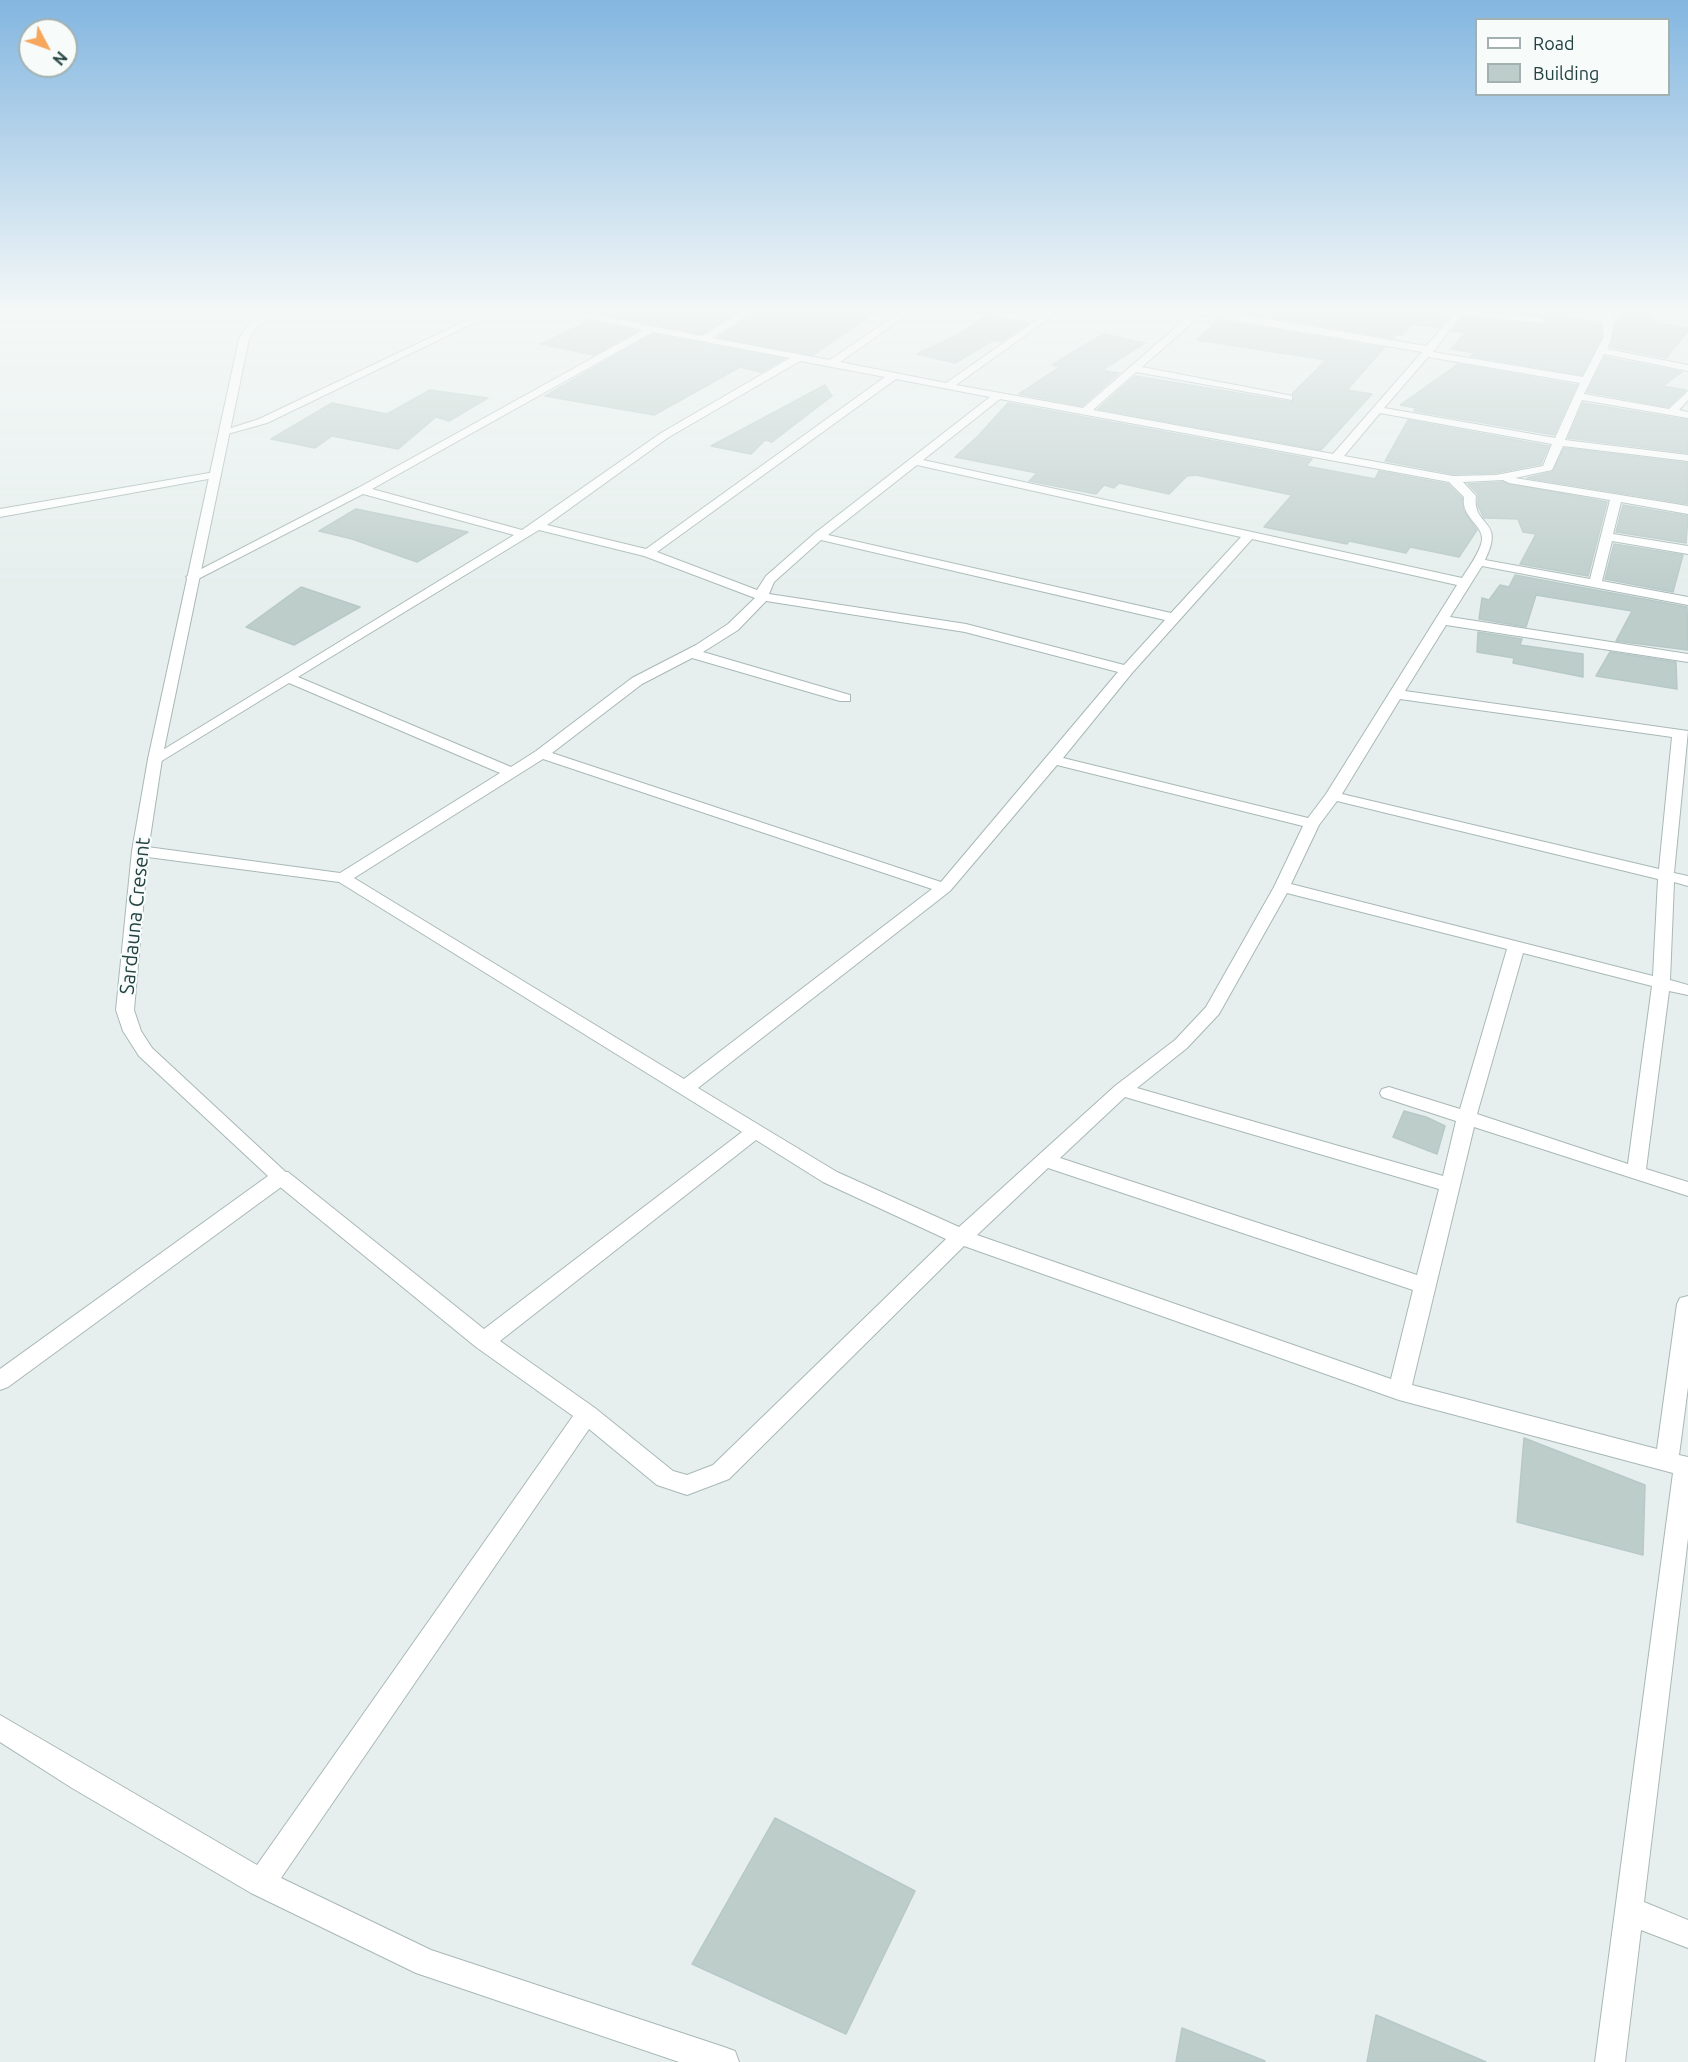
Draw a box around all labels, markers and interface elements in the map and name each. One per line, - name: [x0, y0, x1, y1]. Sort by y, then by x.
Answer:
- north arrow: [18, 18, 78, 78]
- legend: [1475, 18, 1670, 96]
- text: Road: [1533, 33, 1575, 53]
- text: N: [49, 48, 71, 69]
- text: Building: [1533, 63, 1599, 83]
- street label: Sardauna Cresent: [115, 836, 155, 996]

